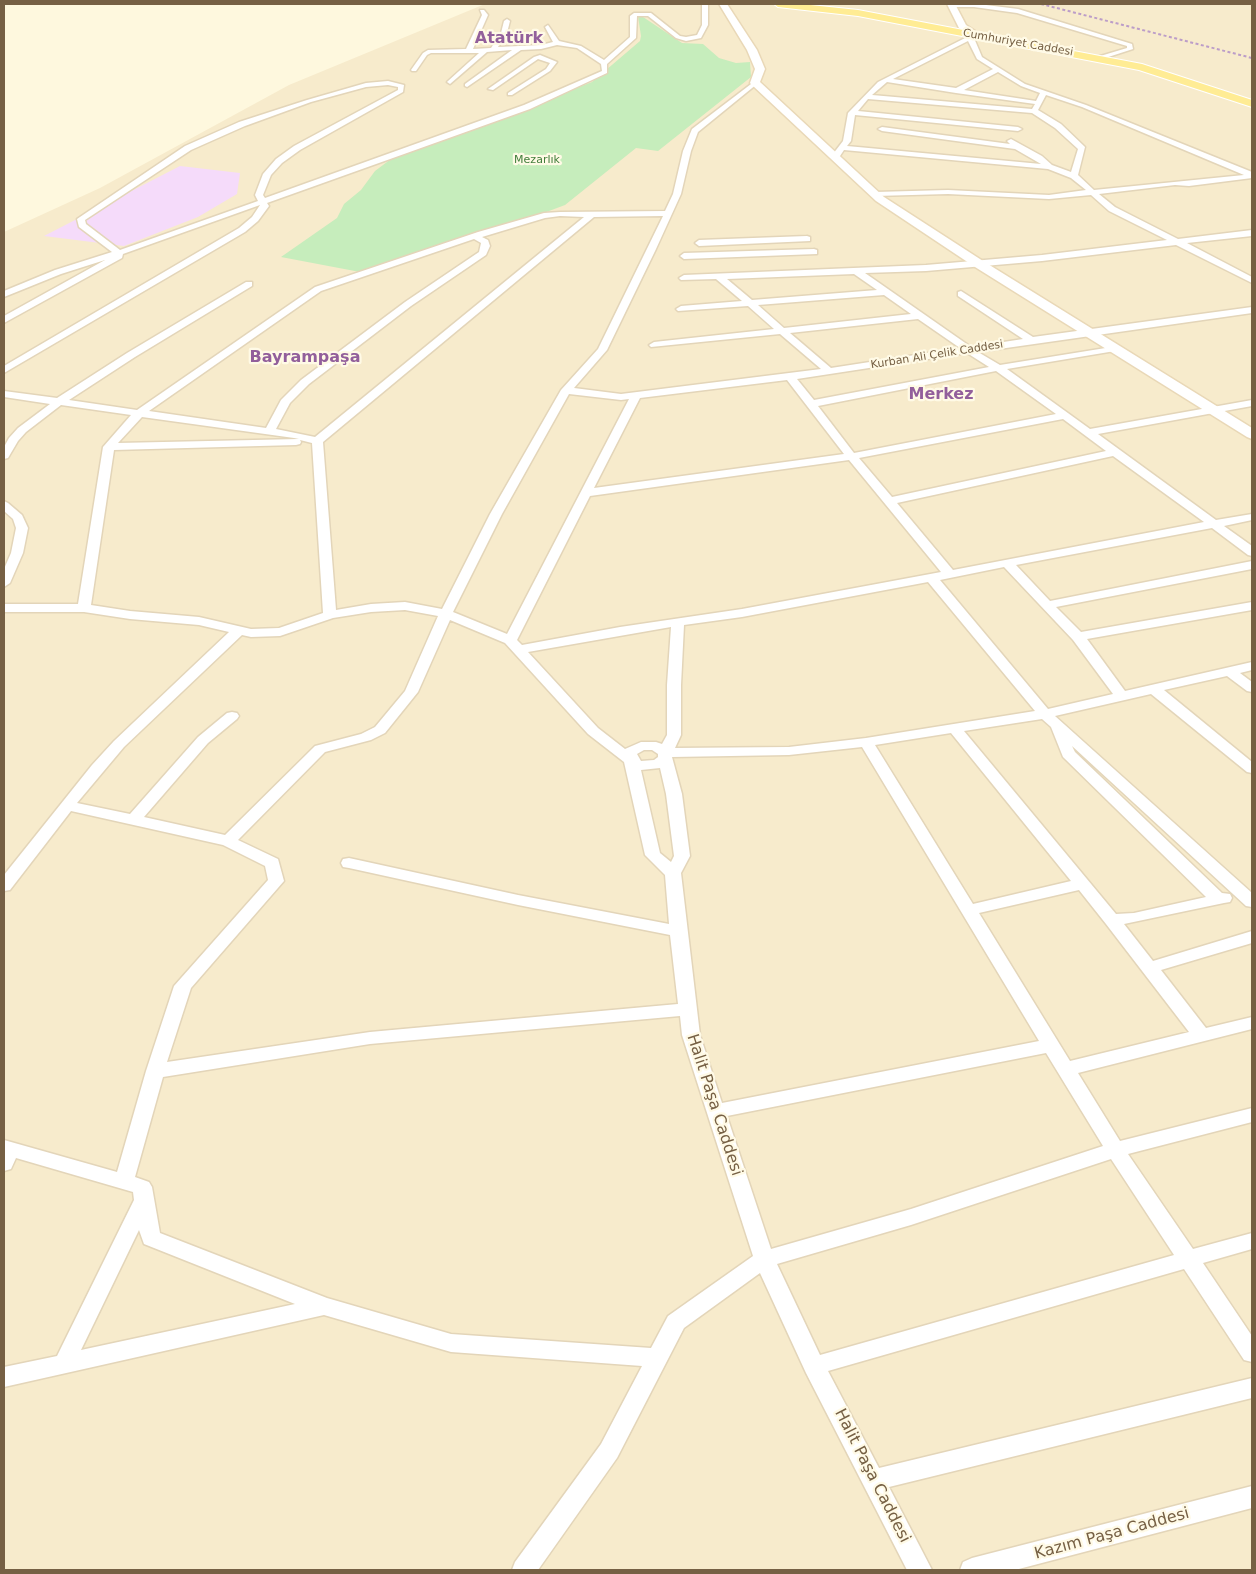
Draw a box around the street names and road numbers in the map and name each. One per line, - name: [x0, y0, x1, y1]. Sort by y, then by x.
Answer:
- street label: Cumhuriyet Caddesi: [962, 27, 1074, 59]
- street label: Kurban Ali Çelik Caddesi: [870, 338, 1004, 372]
- street label: Halit Paşa Caddesi: [682, 1032, 746, 1178]
- street label: Halit Paşa Caddesi: [830, 1406, 914, 1546]
- street label: Kazım Paşa Caddesi: [1033, 1504, 1191, 1564]

